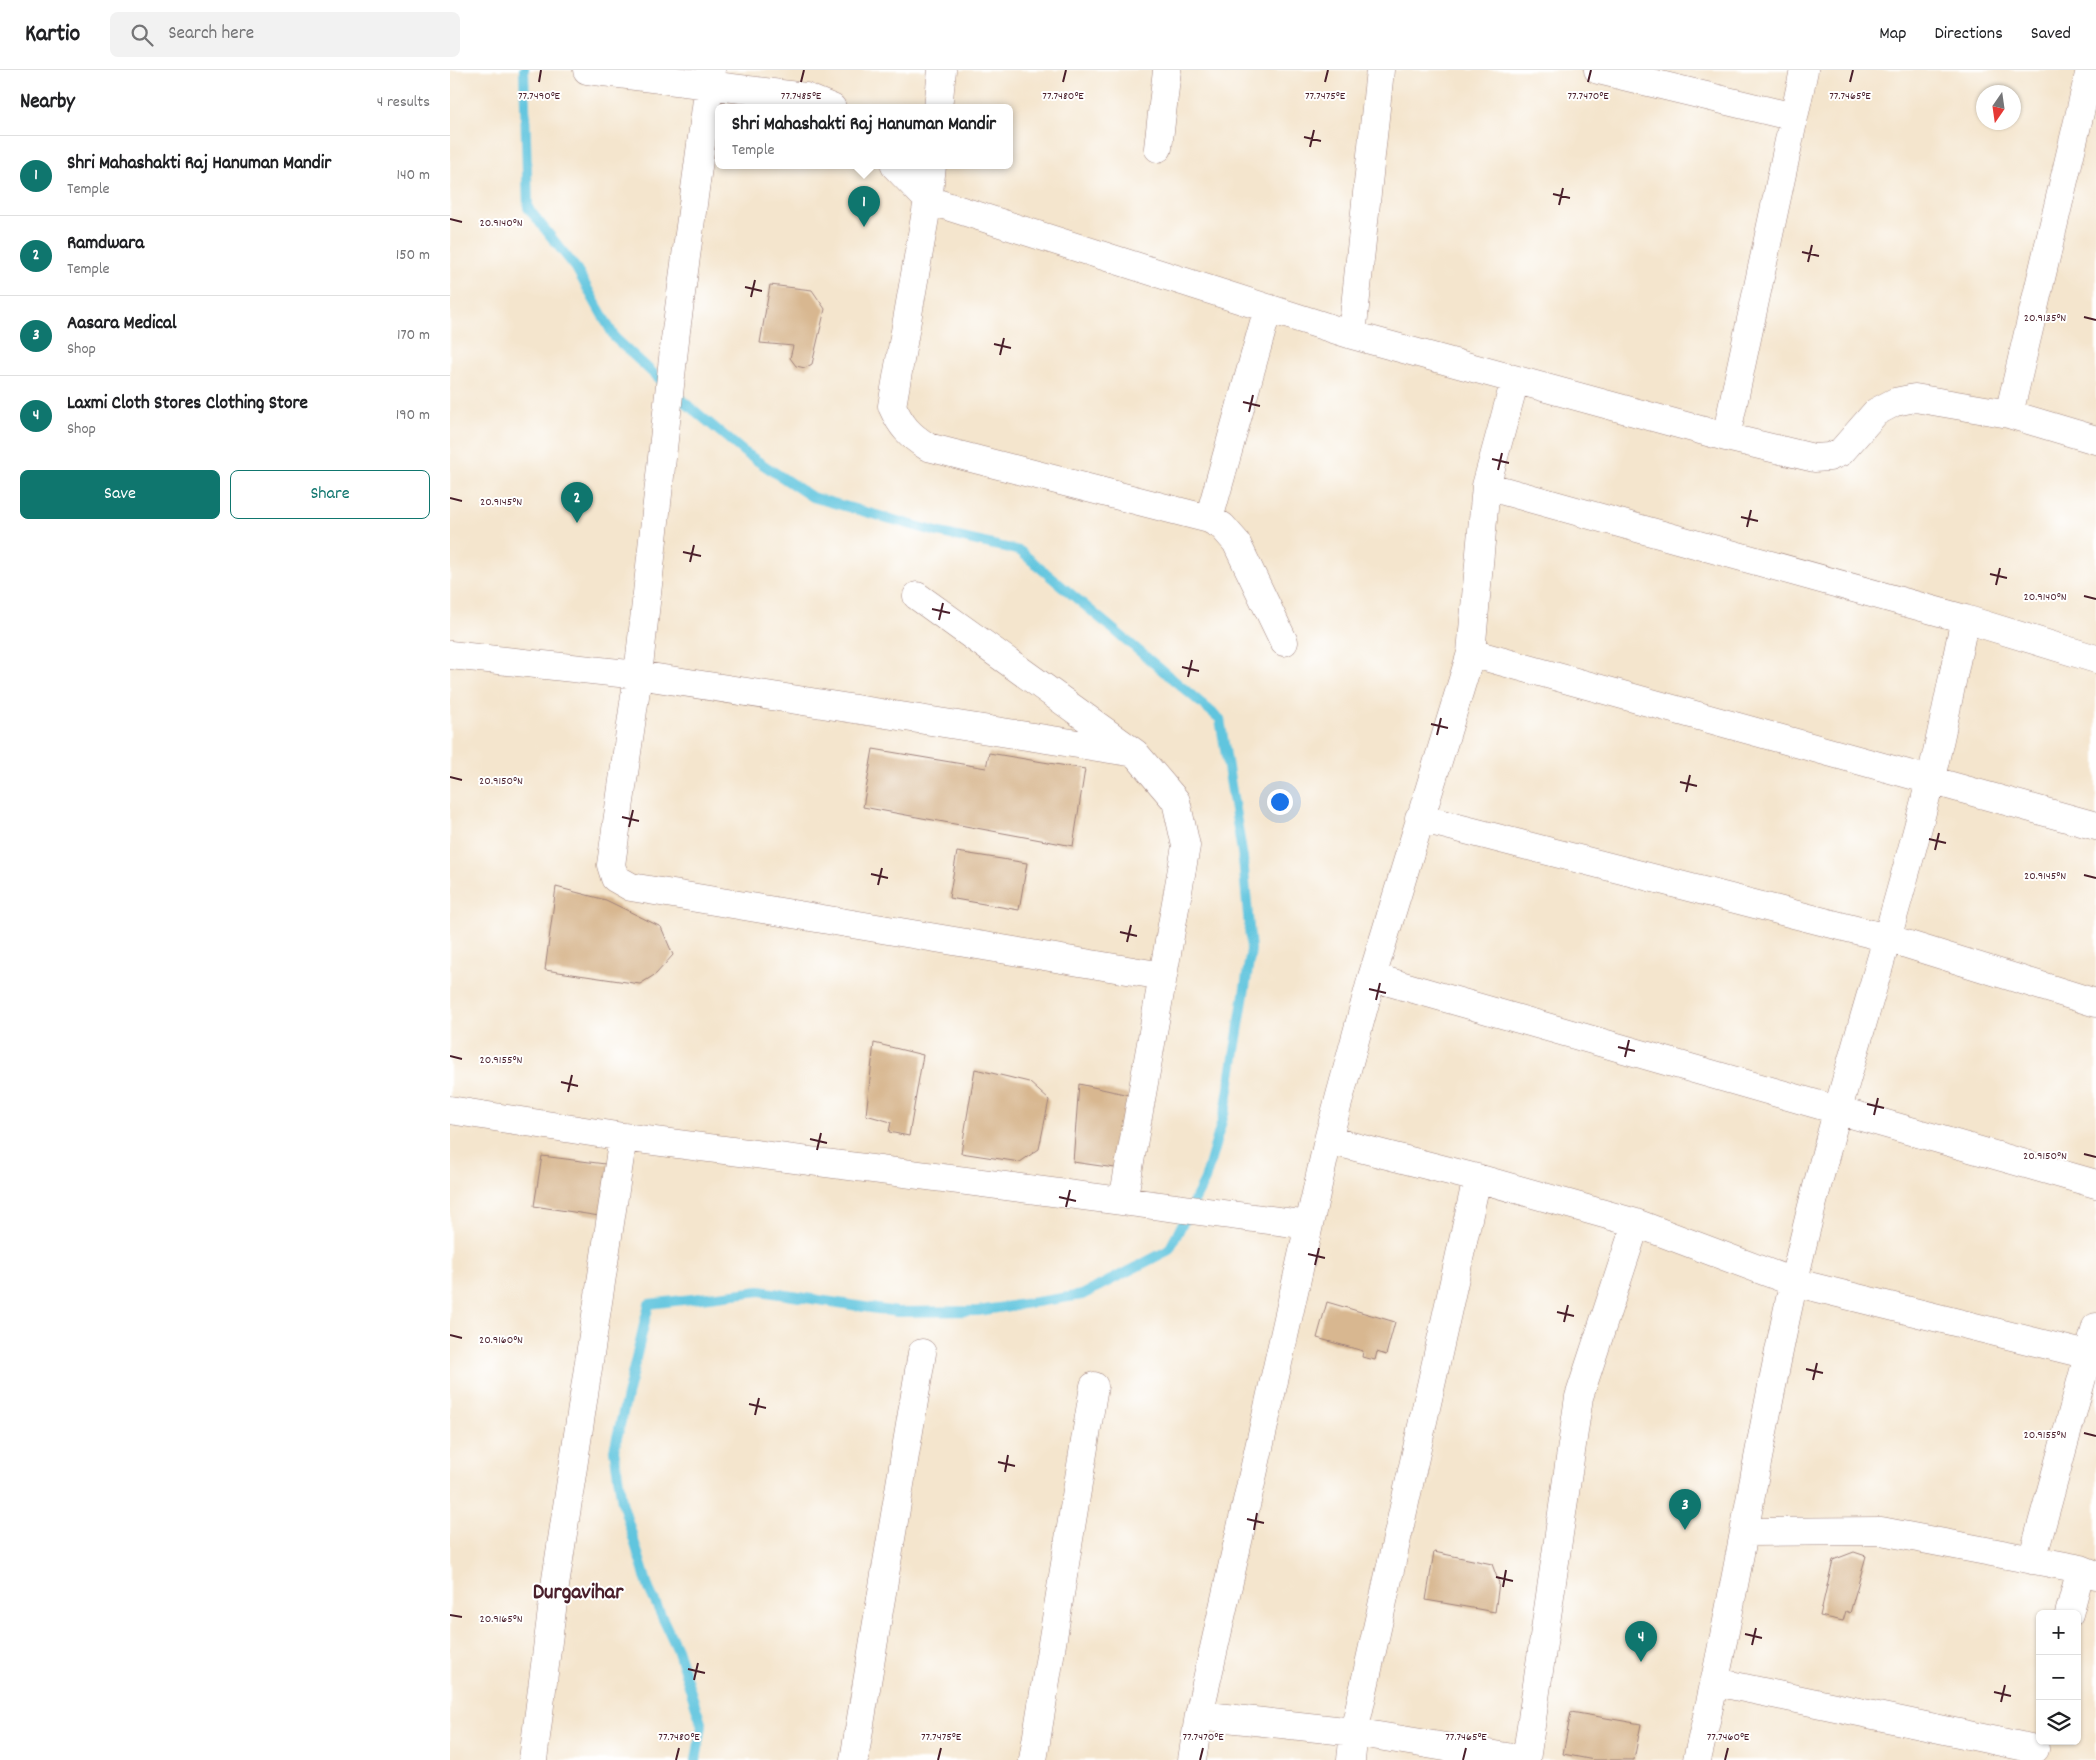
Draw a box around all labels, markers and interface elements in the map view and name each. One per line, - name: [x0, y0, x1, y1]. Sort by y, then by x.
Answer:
- search box: [110, 12, 460, 57]
- text: Kartio: [25, 18, 80, 52]
- icon: search: [128, 21, 156, 49]
- text: Search here: [168, 21, 254, 48]
- text: Map: [1879, 22, 1906, 47]
- text: Directions: [1934, 22, 2003, 47]
- text: Saved: [2031, 22, 2071, 47]
- north arrow: [1976, 85, 2021, 130]
- text: Nearby: [20, 88, 75, 118]
- text: 77.7490°E: [518, 88, 561, 105]
- text: 77.7485°E: [781, 88, 822, 105]
- text: 77.7480°E: [1042, 88, 1084, 105]
- text: 77.7475°E: [1305, 88, 1346, 105]
- text: 77.7470°E: [1567, 88, 1609, 105]
- text: 77.7465°E: [1829, 88, 1871, 105]
- text: 4 results: [377, 91, 430, 114]
- popup: [715, 104, 1013, 169]
- text: Shri Mahashakti Raj Hanuman Mandir: [732, 112, 996, 139]
- text: Temple: [732, 139, 775, 162]
- text: Shri Mahashakti Raj Hanuman Mandir: [67, 151, 331, 178]
- text: 1: [34, 164, 38, 187]
- text: 140 m: [396, 164, 430, 187]
- text: Temple: [67, 178, 110, 201]
- pin: 1: [848, 186, 880, 227]
- text: 20.9140°N: [479, 215, 523, 232]
- text: Ramdwara: [67, 231, 144, 258]
- text: 2: [33, 244, 40, 267]
- text: 150 m: [396, 244, 430, 267]
- text: Temple: [67, 258, 110, 281]
- text: 20.9135°N: [2024, 310, 2066, 327]
- text: Aasara Medical: [67, 311, 176, 338]
- text: 3: [32, 324, 40, 347]
- text: 170 m: [397, 324, 430, 347]
- text: Shop: [67, 338, 96, 361]
- text: Laxmi Cloth Stores Clothing Store: [67, 391, 308, 418]
- text: 4: [33, 404, 39, 427]
- text: 190 m: [396, 404, 430, 427]
- text: Shop: [67, 418, 96, 441]
- button: Save: [20, 470, 220, 519]
- button: Share: [230, 470, 430, 519]
- pin: 2: [561, 482, 593, 523]
- text: 20.9145°N: [480, 494, 522, 511]
- text: 20.9140°N: [2023, 589, 2067, 606]
- text: 20.9150°N: [479, 773, 523, 790]
- your location: [1267, 789, 1293, 815]
- text: 20.9145°N: [2024, 868, 2066, 885]
- text: 20.9155°N: [480, 1052, 522, 1069]
- text: 20.9150°N: [2023, 1148, 2067, 1165]
- text: 20.9160°N: [479, 1332, 523, 1349]
- text: 20.9155°N: [2024, 1427, 2066, 1444]
- pin: 3: [1669, 1489, 1701, 1530]
- district label: Durgavihar: [533, 1578, 624, 1609]
- map controls: [2036, 1610, 2081, 1745]
- button: +: [2036, 1610, 2081, 1655]
- text: 20.9165°N: [479, 1611, 523, 1628]
- pin: 4: [1625, 1621, 1657, 1662]
- button: −: [2036, 1655, 2081, 1700]
- button: layers: [2036, 1700, 2081, 1745]
- text: 77.7480°E: [658, 1729, 700, 1746]
- text: 77.7475°E: [921, 1729, 962, 1746]
- text: 77.7470°E: [1182, 1729, 1224, 1746]
- text: 77.7465°E: [1445, 1729, 1487, 1746]
- text: 77.7460°E: [1707, 1729, 1750, 1746]

